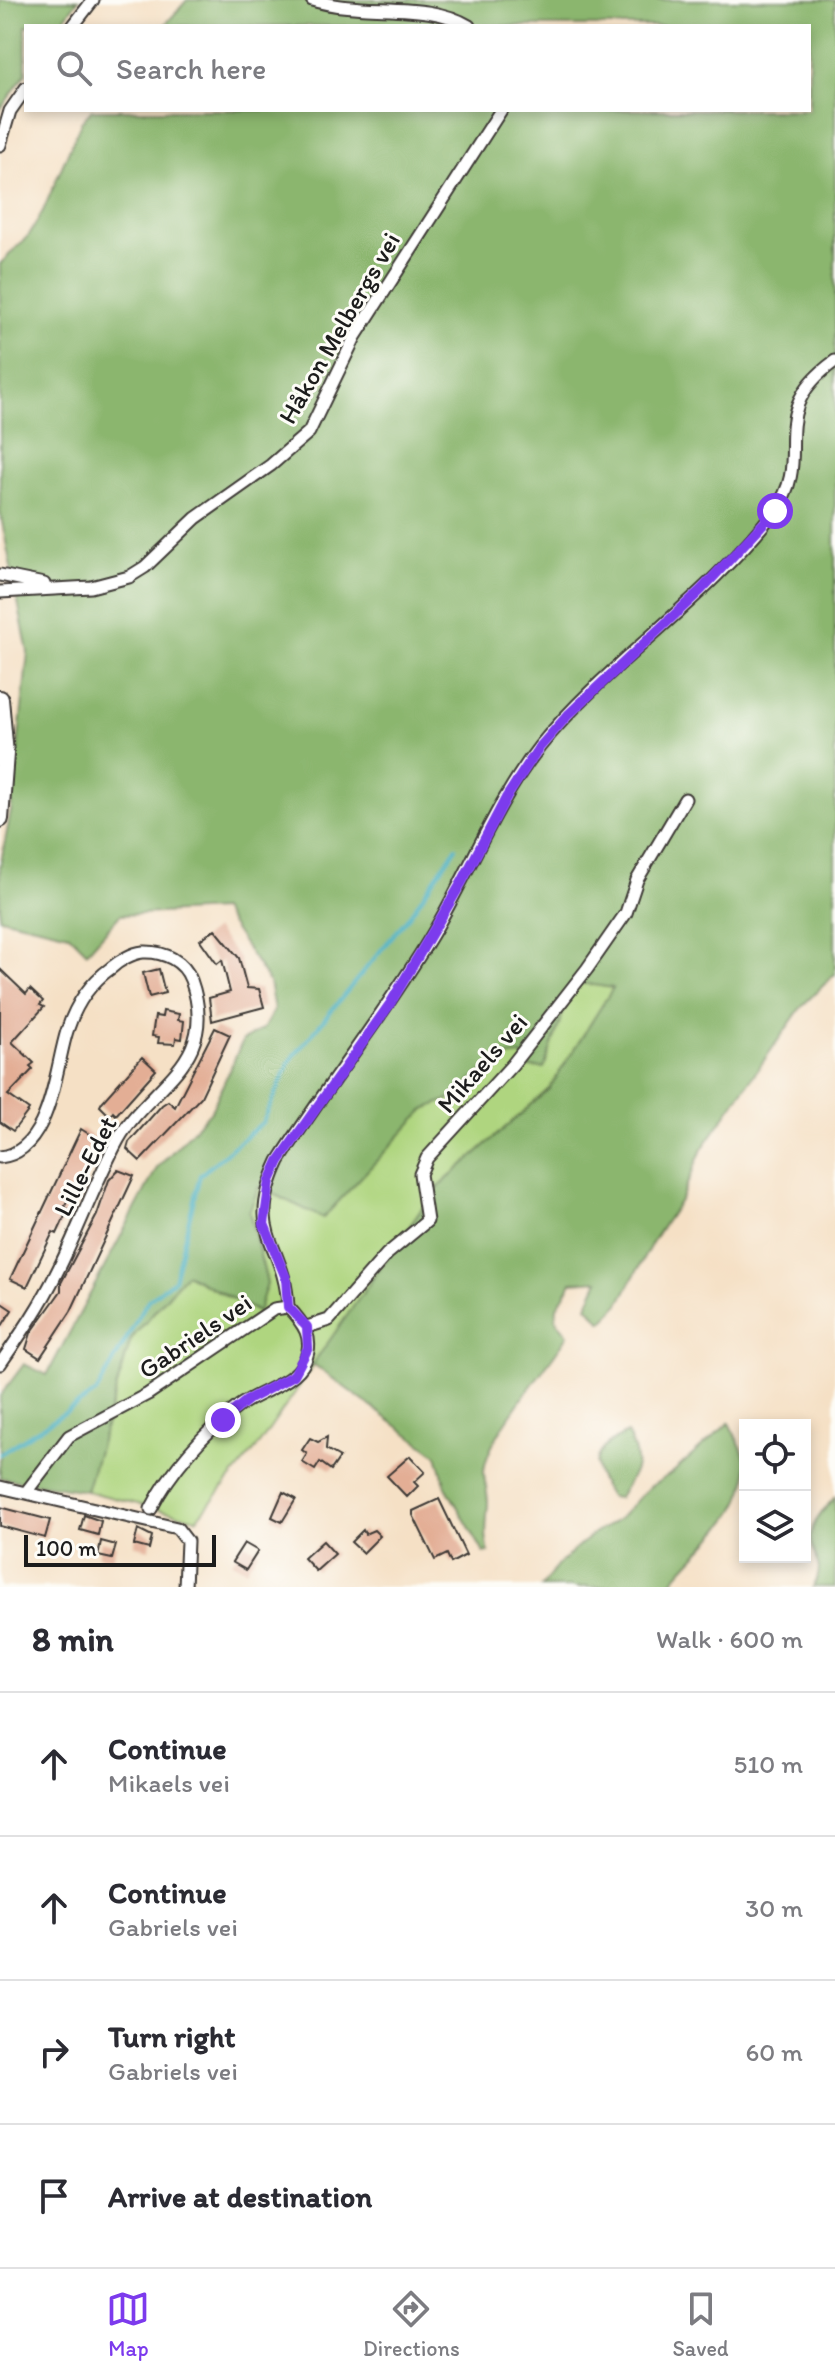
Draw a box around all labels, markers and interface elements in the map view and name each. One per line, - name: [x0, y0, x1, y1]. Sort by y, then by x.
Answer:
- search box: [24, 24, 811, 112]
- icon: search: [52, 46, 96, 90]
- text: Search here: [116, 50, 266, 87]
- street label: Håkon Melbergs vei: [271, 226, 407, 430]
- route start: [757, 493, 793, 529]
- street label: Mikaels vei: [430, 1007, 534, 1119]
- street label: Lille-Edet: [46, 1110, 124, 1221]
- street label: Gabriels vei: [132, 1286, 258, 1386]
- route end: [205, 1402, 241, 1438]
- map controls: [739, 1419, 811, 1563]
- button: locate: [739, 1419, 811, 1491]
- button: layers: [739, 1491, 811, 1563]
- scale bar: [24, 1531, 216, 1567]
- text: 100 m: [36, 1535, 97, 1562]
- text: 8 min: [32, 1619, 114, 1660]
- text: Walk · 600 m: [656, 1623, 803, 1655]
- text: Continue: [108, 1730, 227, 1767]
- icon: ahead: [32, 1742, 76, 1786]
- text: 510 m: [734, 1748, 803, 1780]
- text: Mikaels vei: [108, 1767, 230, 1799]
- text: Continue: [108, 1874, 227, 1911]
- icon: ahead: [32, 1886, 76, 1930]
- text: 30 m: [745, 1892, 803, 1924]
- text: Gabriels vei: [108, 1911, 238, 1943]
- text: Turn right: [108, 2018, 236, 2055]
- icon: right: [32, 2030, 76, 2074]
- text: 60 m: [746, 2036, 803, 2068]
- text: Gabriels vei: [108, 2055, 238, 2087]
- icon: arrive: [32, 2174, 76, 2218]
- text: Arrive at destination: [108, 2178, 372, 2215]
- tab: Map: [106, 2287, 150, 2362]
- tab: Directions: [363, 2287, 460, 2362]
- tab: Saved: [672, 2287, 729, 2362]

